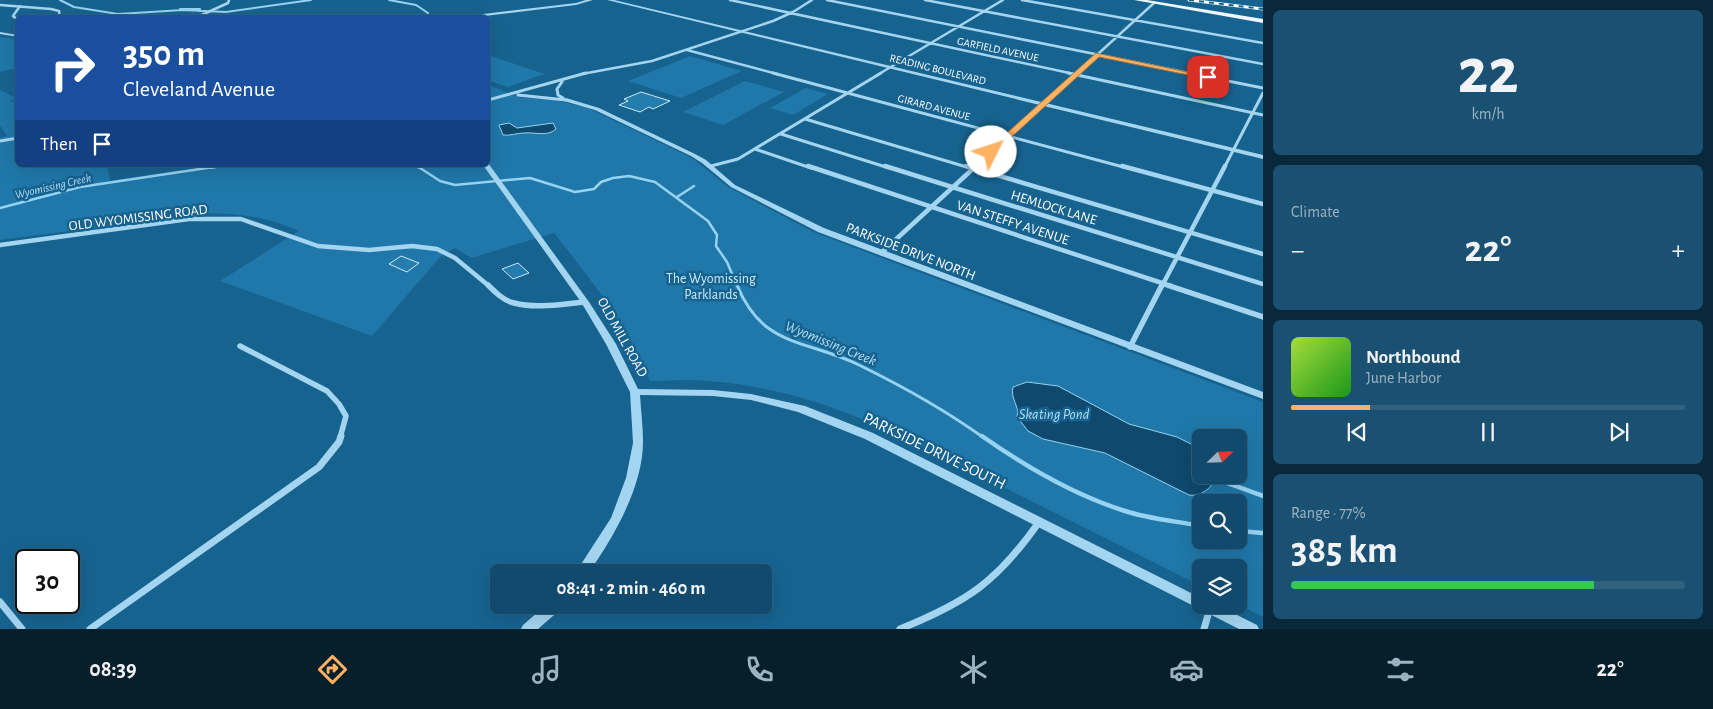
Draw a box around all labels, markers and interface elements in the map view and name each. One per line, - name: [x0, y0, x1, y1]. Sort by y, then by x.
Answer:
- icon: right: [40, 35, 105, 100]
- street label: GARFIELD AVENUE: [956, 35, 1040, 64]
- text: 350 m: [123, 37, 205, 72]
- text: 22: [1457, 40, 1519, 105]
- street label: READING BOULEVARD: [889, 52, 987, 87]
- pin: [1187, 56, 1229, 98]
- icon: arrive: [1194, 63, 1222, 91]
- text: Cleveland Avenue: [123, 78, 275, 100]
- street label: GIRARD AVENUE: [897, 93, 972, 123]
- text: km/h: [1471, 106, 1505, 122]
- position arrow: [964, 125, 1016, 177]
- icon: arrive: [88, 130, 116, 158]
- text: Then: [40, 135, 78, 154]
- water label: Wyomissing Creek: [14, 171, 93, 201]
- street label: HEMLOCK LANE: [1009, 188, 1099, 228]
- street label: VAN STEFFY AVENUE: [955, 198, 1071, 248]
- street label: OLD WYOMISSING ROAD: [68, 203, 208, 233]
- text: Climate: [1291, 204, 1340, 220]
- street label: PARKSIDE DRIVE NORTH: [844, 221, 977, 283]
- text: 22°: [1465, 231, 1511, 269]
- text: −: [1291, 237, 1304, 265]
- text: +: [1672, 237, 1685, 265]
- park label: The Wyomissing Parklands: [666, 272, 756, 302]
- street label: OLD MILL ROAD: [595, 295, 650, 379]
- water label: Wyomissing Creek: [783, 318, 879, 369]
- text: Northbound: [1366, 348, 1461, 367]
- text: June Harbor: [1366, 370, 1441, 386]
- water label: Skating Pond: [1019, 407, 1090, 422]
- street label: PARKSIDE DRIVE SOUTH: [861, 410, 1008, 492]
- icon: previous: [1343, 418, 1371, 446]
- icon: pause: [1474, 418, 1502, 446]
- icon: next: [1605, 418, 1633, 446]
- north arrow: [1192, 429, 1248, 484]
- map controls: [1192, 429, 1247, 614]
- button: search: [1192, 494, 1247, 549]
- text: Range · 77%: [1291, 505, 1366, 521]
- text: 385 km: [1291, 532, 1398, 570]
- speed limit sign: 30: [15, 549, 80, 614]
- button: layers: [1192, 559, 1247, 614]
- text: 08:41 · 2 min · 460 m: [556, 579, 706, 598]
- icon: directions: [315, 652, 350, 687]
- icon: music: [529, 652, 564, 687]
- icon: phone: [742, 652, 777, 687]
- icon: climate: [956, 652, 991, 687]
- icon: car: [1169, 652, 1204, 687]
- icon: filters: [1383, 652, 1418, 687]
- text: 08:39: [89, 658, 137, 680]
- text: 22°: [1596, 658, 1624, 680]

